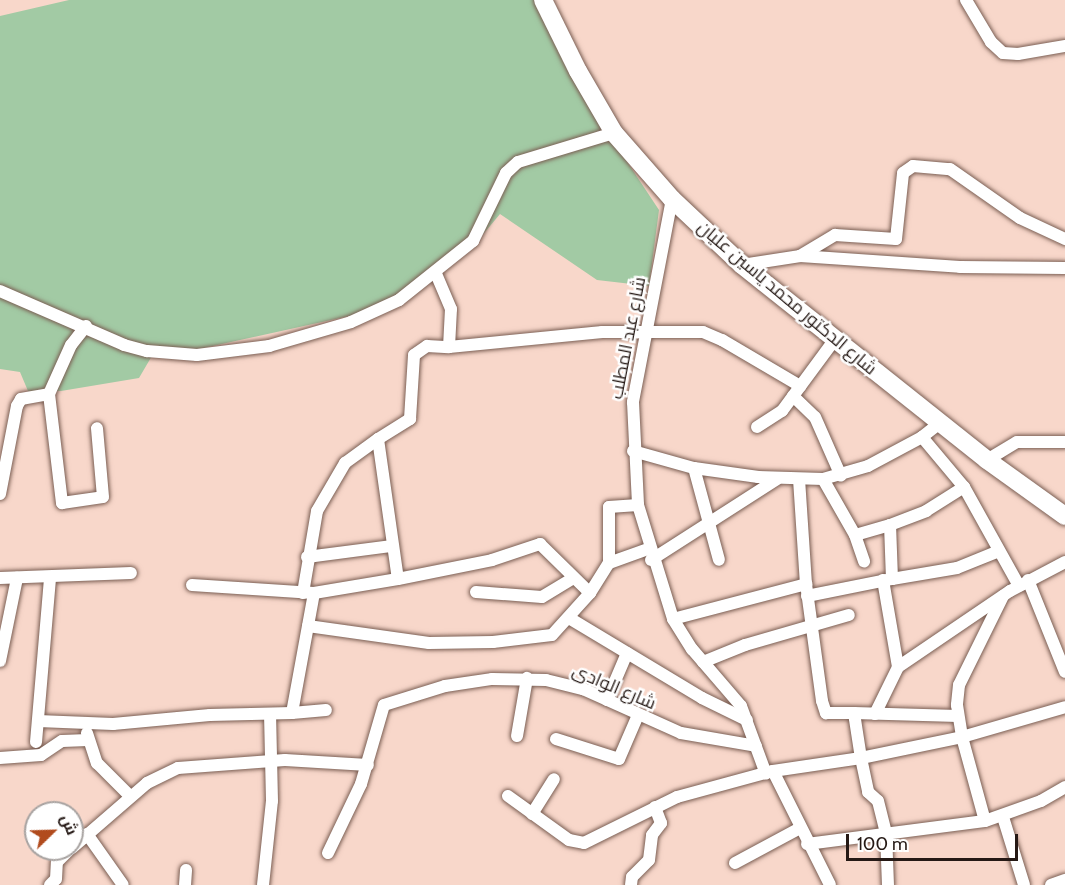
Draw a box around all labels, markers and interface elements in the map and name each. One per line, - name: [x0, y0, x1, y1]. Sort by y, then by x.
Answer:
- street label: شارع الدكتور محمد ياسين عليان: [693, 216, 881, 380]
- street label: شارع عبد المطلب: [606, 275, 650, 401]
- street label: شارع الوادى: [569, 660, 659, 714]
- north arrow: [24, 801, 84, 861]
- text: ش: [56, 811, 82, 838]
- scale bar: [849, 822, 1022, 860]
- text: 100 m: [857, 833, 908, 855]

